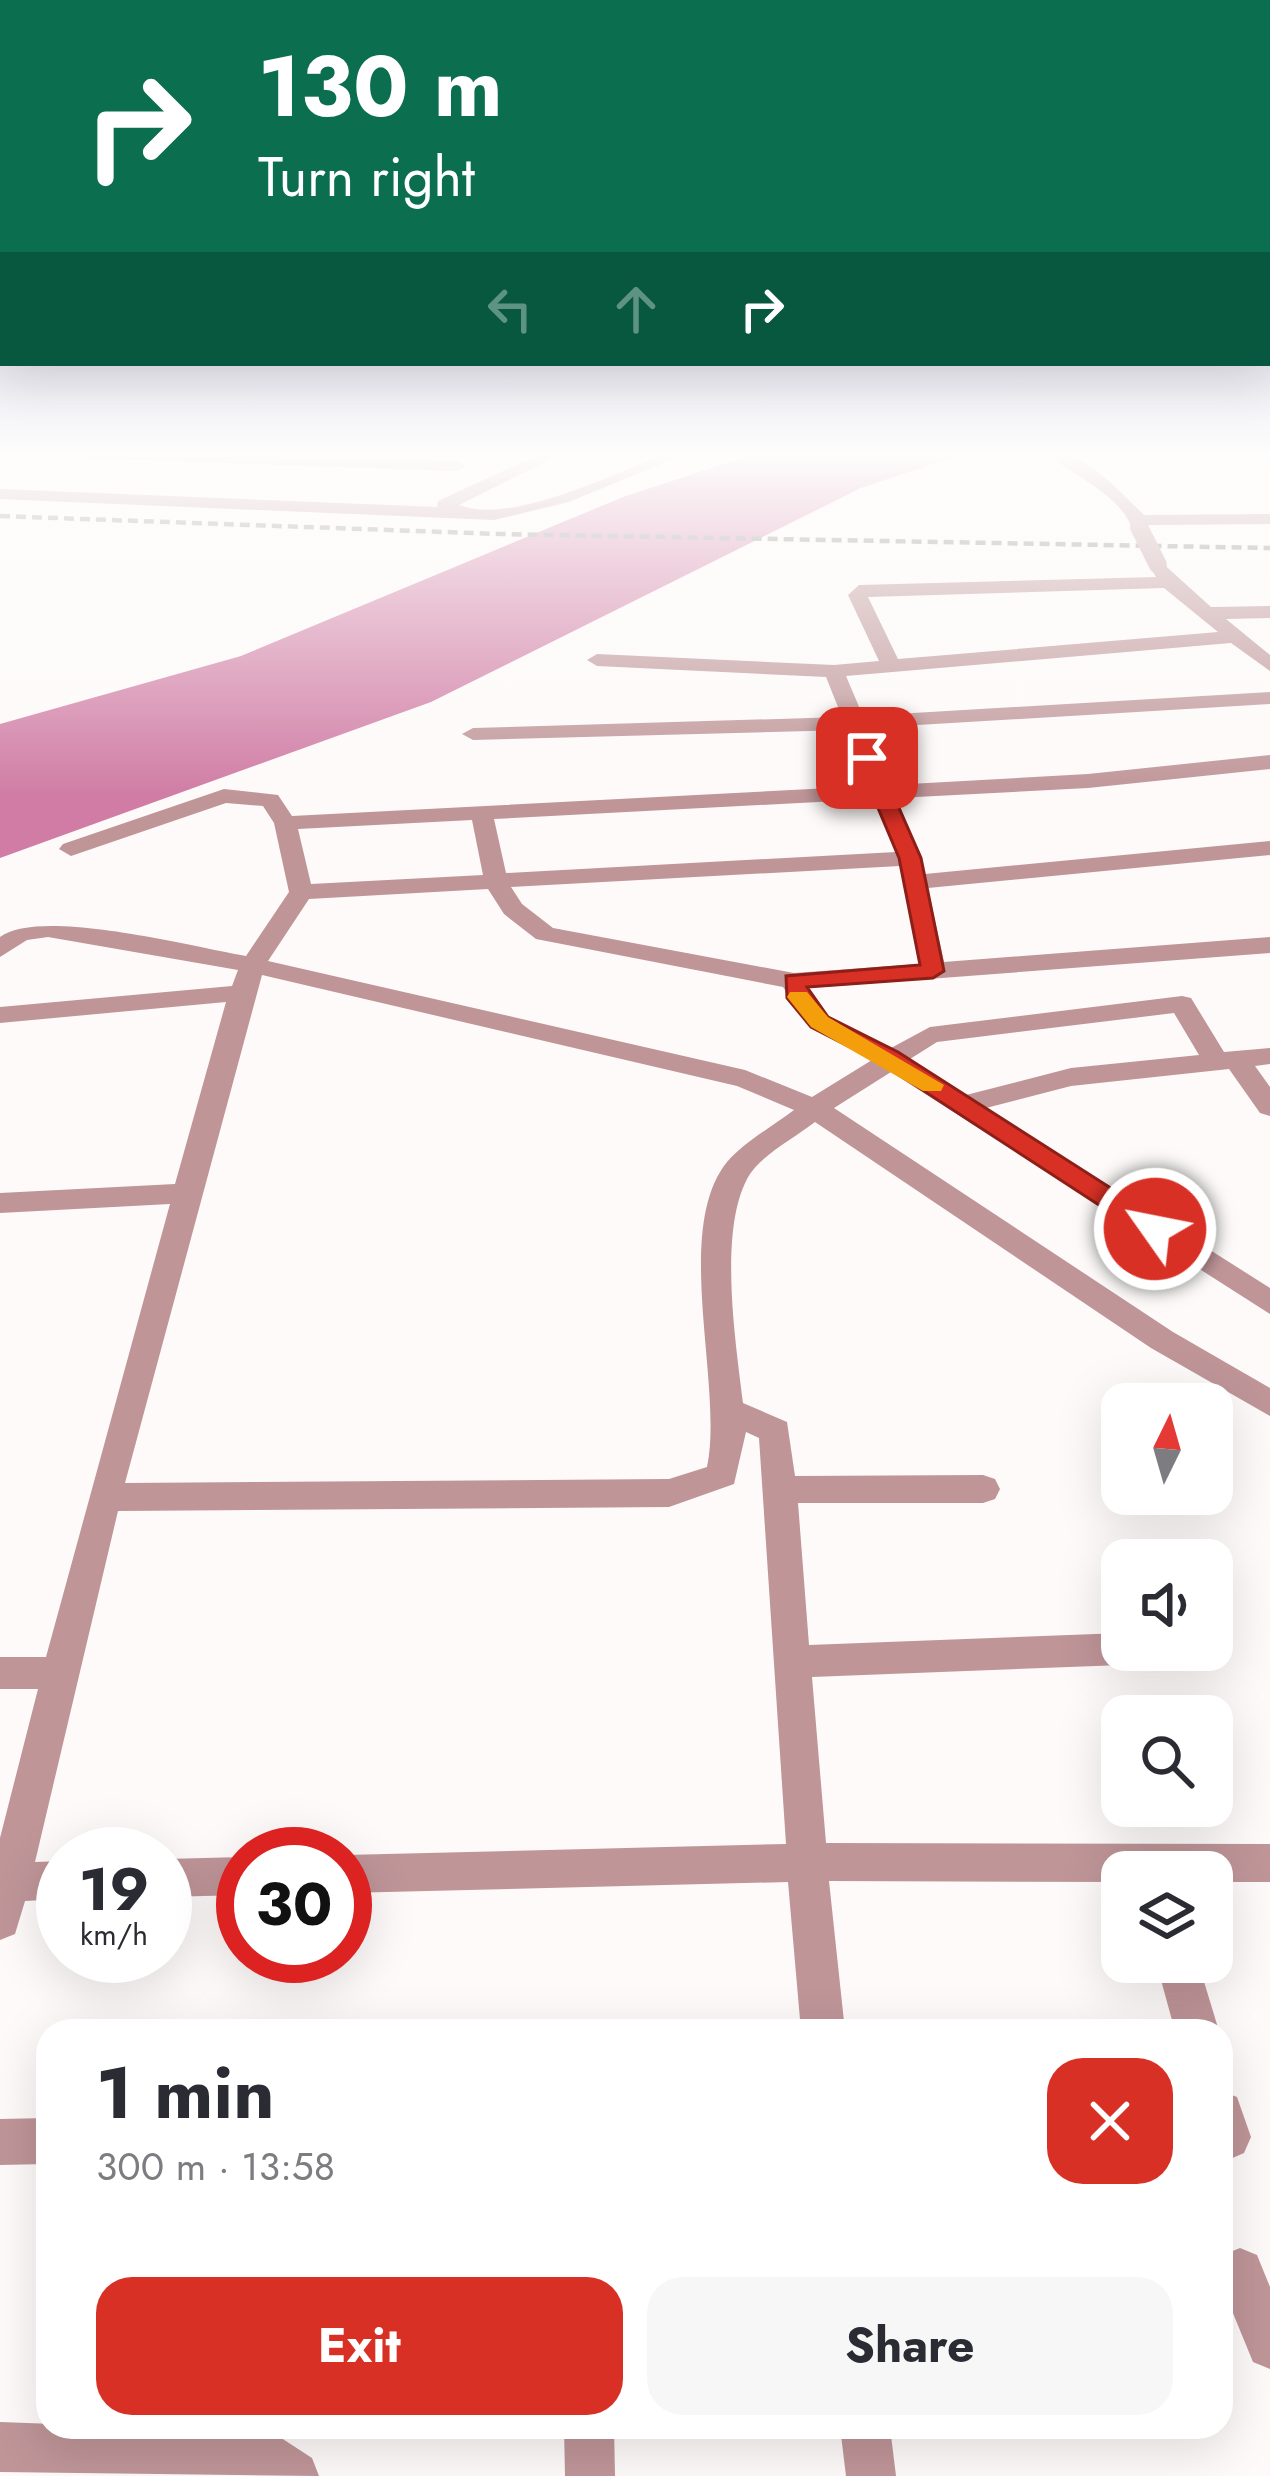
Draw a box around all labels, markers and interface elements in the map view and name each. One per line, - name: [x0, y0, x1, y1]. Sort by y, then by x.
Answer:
- text: 130 m: [258, 26, 503, 148]
- icon: right: [60, 48, 216, 204]
- text: Turn right: [258, 138, 475, 216]
- icon: left: [477, 276, 543, 342]
- icon: ahead: [603, 276, 669, 342]
- icon: right: [729, 276, 795, 342]
- pin: [816, 707, 918, 809]
- icon: arrive: [834, 725, 900, 791]
- position arrow: [1092, 1166, 1218, 1292]
- north arrow: [1101, 1383, 1233, 1515]
- map controls: [1101, 1383, 1233, 1983]
- button: sound: [1101, 1539, 1233, 1671]
- button: search: [1101, 1695, 1233, 1827]
- speed limit sign: 30: [216, 1827, 372, 1983]
- text: 19: [79, 1846, 149, 1933]
- button: layers: [1101, 1851, 1233, 1983]
- text: km/h: [80, 1913, 148, 1956]
- text: 1 min: [96, 2041, 275, 2145]
- button: close: [1047, 2058, 1173, 2184]
- text: 300 m · 13:58: [96, 2138, 335, 2195]
- button: Exit: [96, 2277, 623, 2415]
- button: Share: [647, 2277, 1173, 2415]

